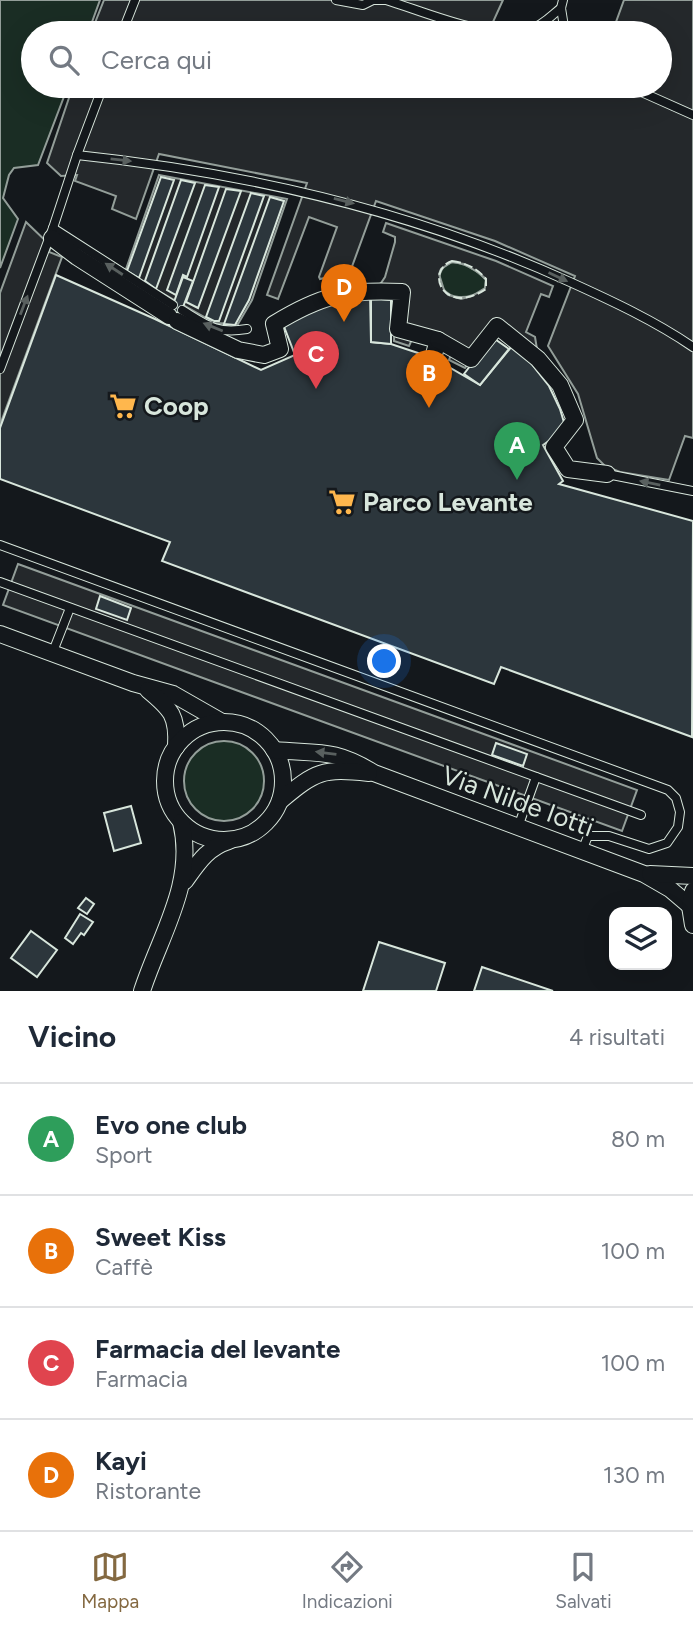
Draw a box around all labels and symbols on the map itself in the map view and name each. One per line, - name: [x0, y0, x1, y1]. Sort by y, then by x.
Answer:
- one-way arrow: [110, 154, 132, 165]
- one-way arrow: [333, 196, 355, 207]
- one-way arrow: [105, 263, 124, 276]
- pin: D: [321, 264, 367, 322]
- one-way arrow: [548, 271, 568, 283]
- one-way arrow: [19, 294, 30, 315]
- one-way arrow: [202, 321, 223, 332]
- pin: C: [293, 331, 339, 389]
- pin: B: [406, 350, 452, 408]
- place label: Coop: [144, 390, 209, 422]
- supermarket icon: Coop: [108, 391, 138, 421]
- pin: A: [494, 422, 540, 480]
- one-way arrow: [639, 477, 661, 488]
- place label: Parco Levante: [363, 486, 533, 518]
- supermarket icon: Parco Levante: [327, 487, 357, 517]
- your location: [367, 644, 401, 678]
- one-way arrow: [315, 748, 337, 759]
- street label: Via Nilde Iotti: [438, 759, 598, 843]

